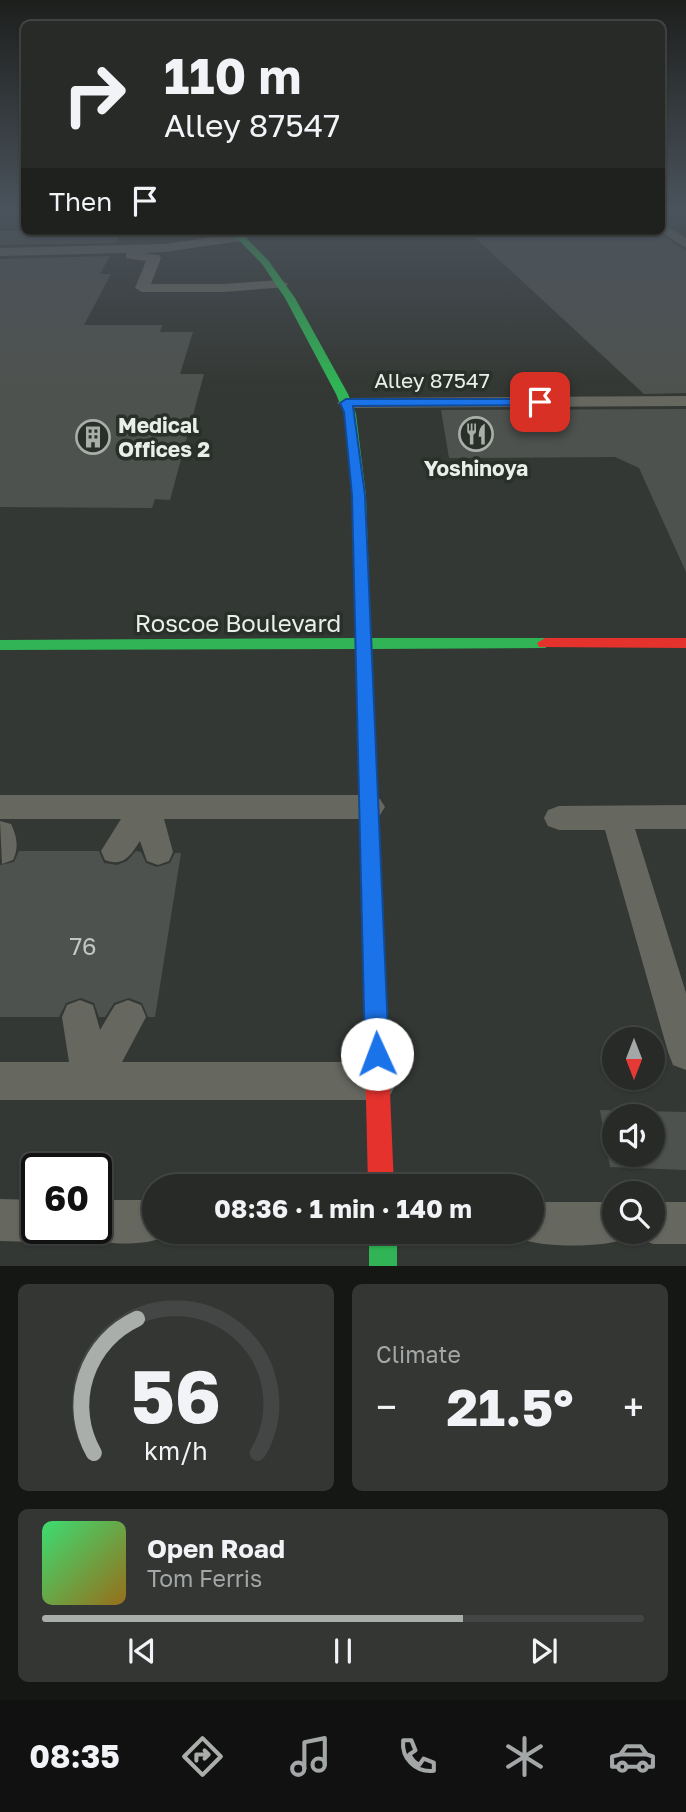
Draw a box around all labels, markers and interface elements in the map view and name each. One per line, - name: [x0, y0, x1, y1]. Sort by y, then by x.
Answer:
- text: 110 m: [164, 46, 301, 105]
- icon: right: [49, 49, 140, 140]
- text: Alley 87547: [164, 106, 340, 144]
- icon: arrive: [126, 182, 164, 220]
- text: Then: [49, 186, 112, 217]
- street label: Alley 87547: [374, 367, 490, 393]
- pin: [510, 372, 570, 432]
- icon: arrive: [521, 383, 559, 421]
- place label: Medical Offices 2: [118, 412, 210, 462]
- restaurant icon: Yoshinoya: [457, 415, 495, 453]
- building icon: Medical Offices 2: [74, 418, 112, 456]
- place label: Yoshinoya: [424, 455, 528, 481]
- street label: Roscoe Boulevard: [135, 608, 341, 637]
- house number: 76: [69, 931, 97, 960]
- position arrow: [340, 1017, 414, 1091]
- north arrow: [602, 1027, 665, 1090]
- map controls: [602, 1027, 665, 1244]
- button: sound: [602, 1104, 665, 1167]
- speed limit sign: 60: [21, 1153, 112, 1244]
- button: search: [602, 1181, 665, 1244]
- text: 08:36 · 1 min · 140 m: [214, 1193, 472, 1224]
- text: Climate: [376, 1340, 461, 1368]
- text: 56: [131, 1353, 221, 1440]
- text: 21.5°: [446, 1375, 574, 1437]
- text: −: [376, 1384, 397, 1429]
- text: +: [623, 1384, 644, 1429]
- text: km/h: [144, 1435, 208, 1466]
- text: Open Road: [147, 1533, 285, 1564]
- text: Tom Ferris: [147, 1564, 262, 1592]
- icon: previous: [123, 1632, 161, 1670]
- icon: pause: [324, 1632, 362, 1670]
- icon: next: [525, 1632, 563, 1670]
- icon: directions: [178, 1732, 227, 1781]
- icon: music: [286, 1732, 335, 1781]
- icon: phone: [393, 1732, 442, 1781]
- icon: climate: [500, 1732, 549, 1781]
- icon: car: [608, 1732, 657, 1781]
- text: 08:35: [29, 1737, 120, 1775]

